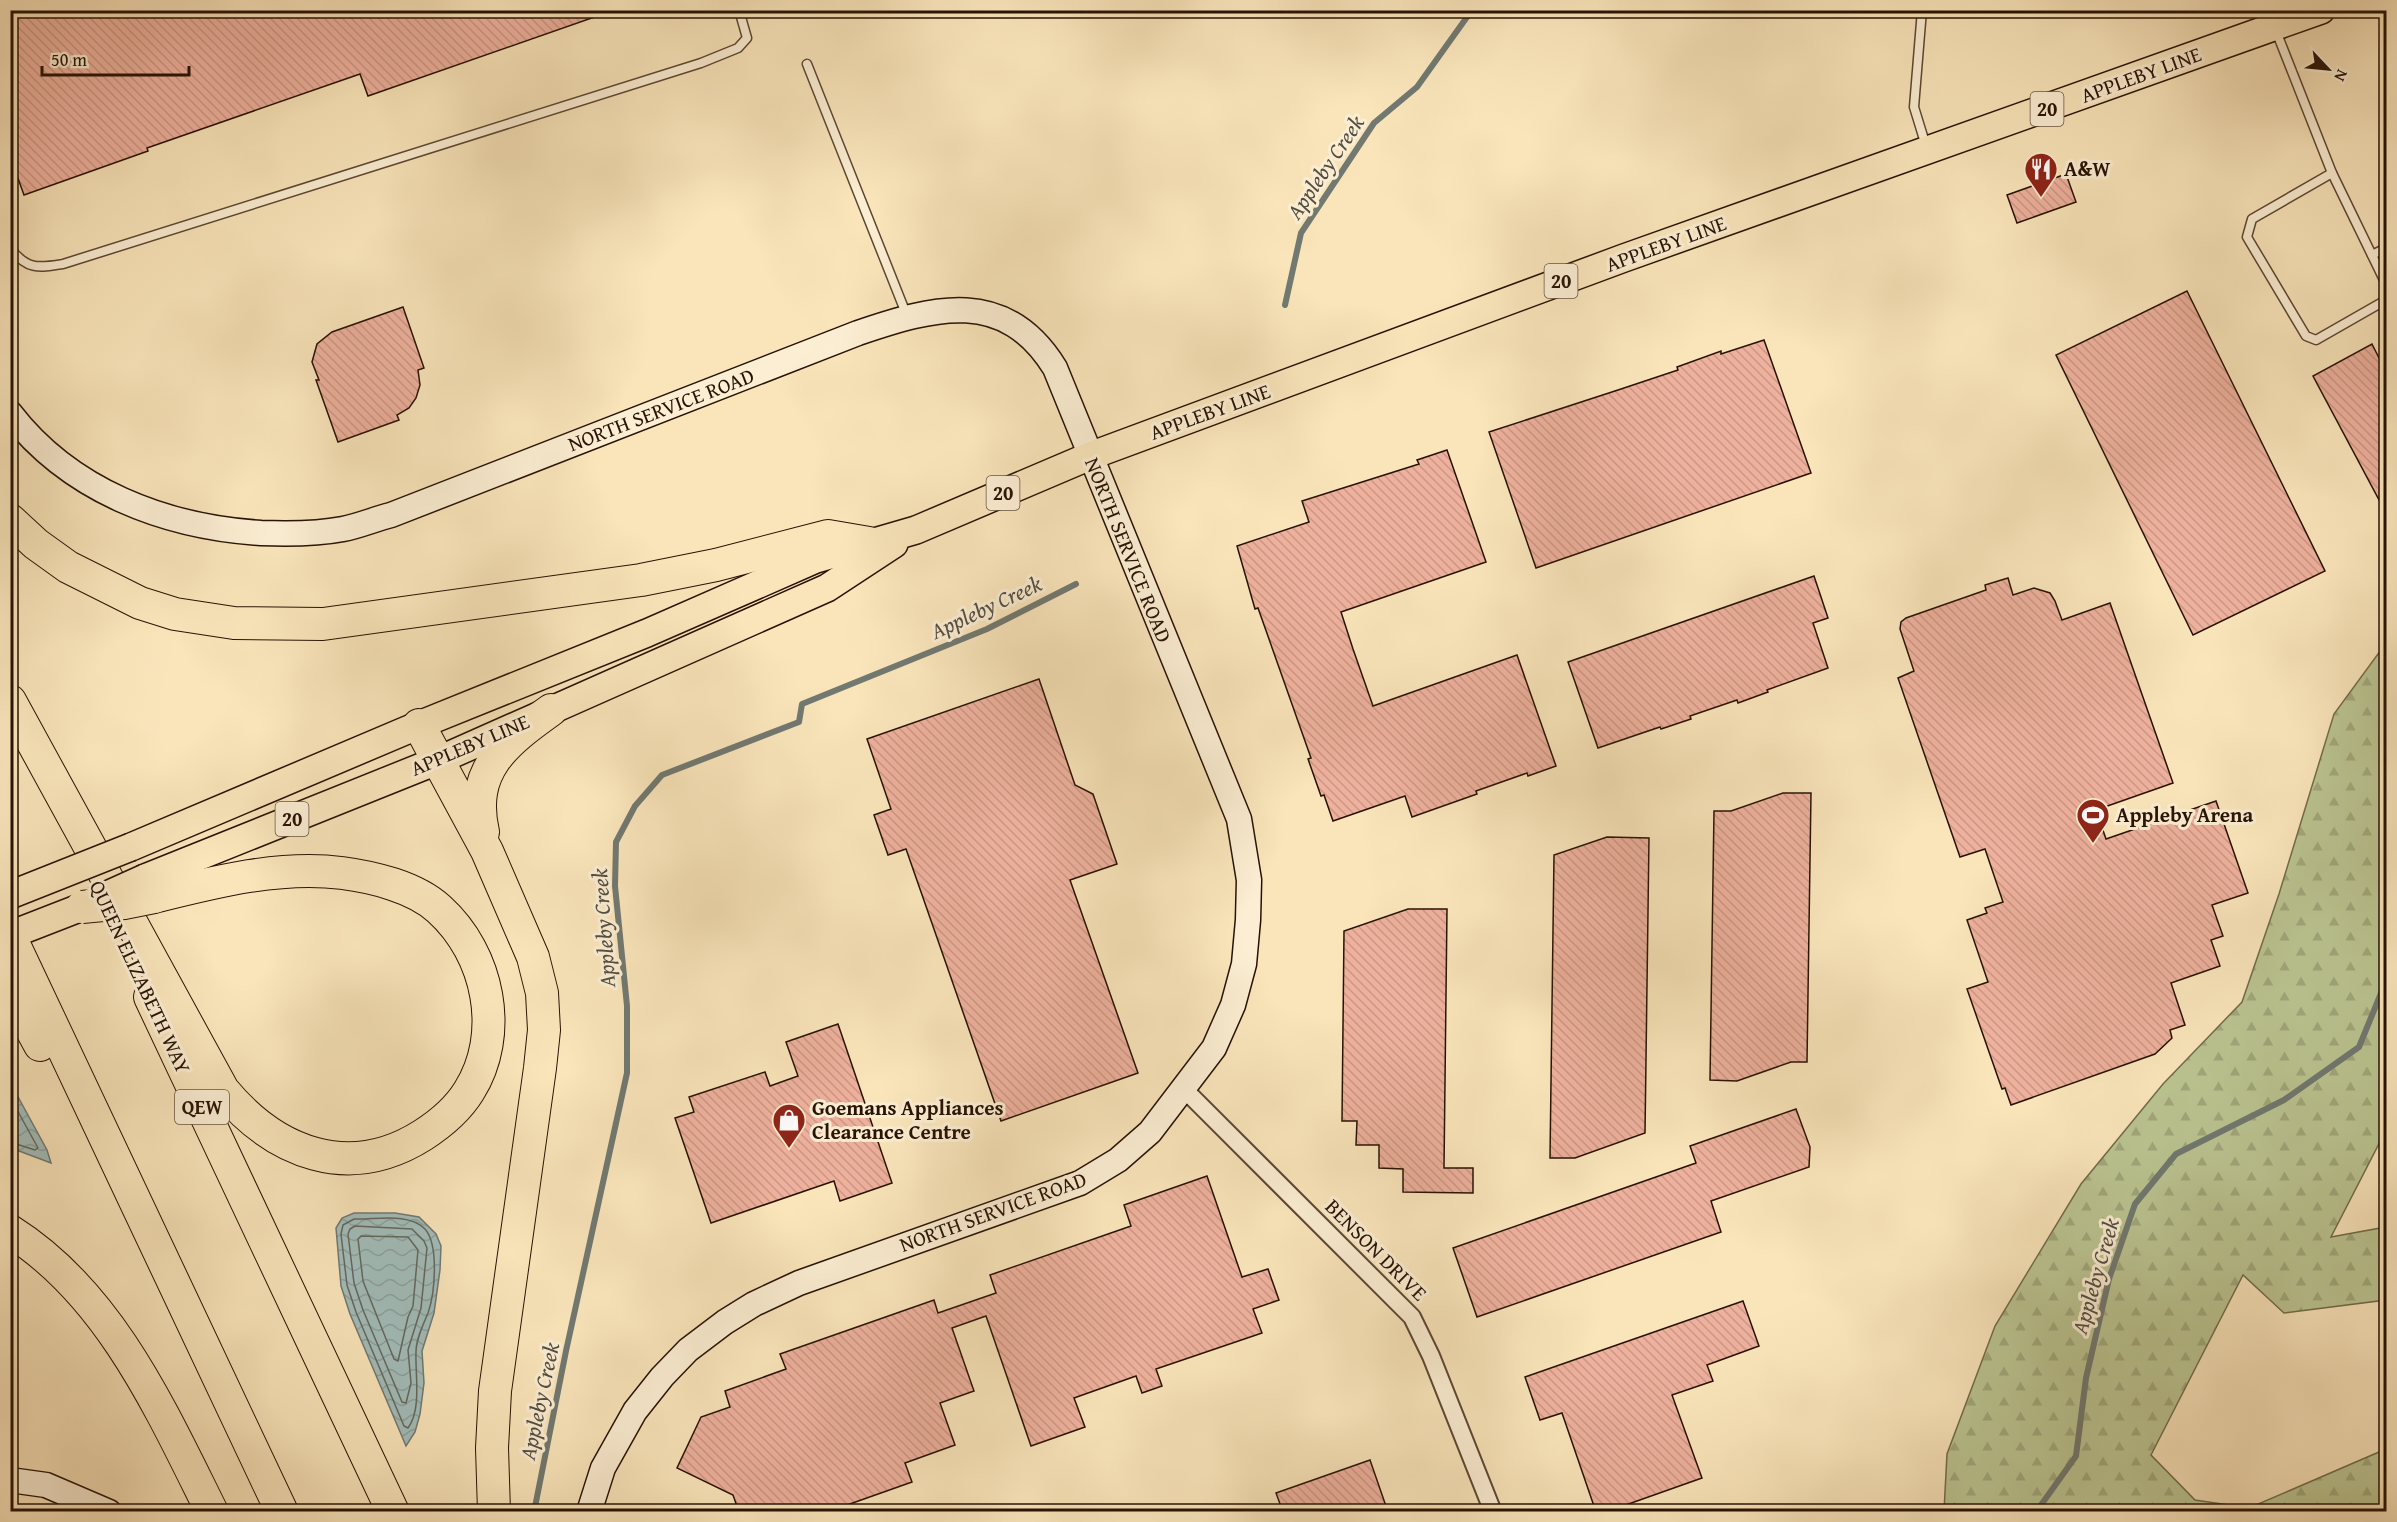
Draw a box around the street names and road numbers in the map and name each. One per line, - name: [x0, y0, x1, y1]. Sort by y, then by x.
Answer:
- street label: APPLEBY LINE: [2076, 38, 2206, 111]
- road number: 20: [2030, 92, 2064, 126]
- street label: APPLEBY LINE: [1601, 207, 1731, 280]
- road number: 20: [1544, 264, 1578, 298]
- street label: NORTH SERVICE ROAD: [563, 360, 758, 459]
- street label: APPLEBY LINE: [1145, 375, 1275, 448]
- street label: NORTH SERVICE ROAD: [1077, 453, 1180, 647]
- road number: 20: [986, 476, 1020, 510]
- street label: APPLEBY LINE: [406, 705, 534, 783]
- road number: 20: [276, 802, 308, 836]
- street label: QUEEN ELIZABETH WAY: [82, 875, 199, 1079]
- road number: QEW: [175, 1090, 229, 1124]
- street label: NORTH SERVICE ROAD: [895, 1163, 1091, 1260]
- street label: BENSON DRIVE: [1318, 1192, 1435, 1308]

